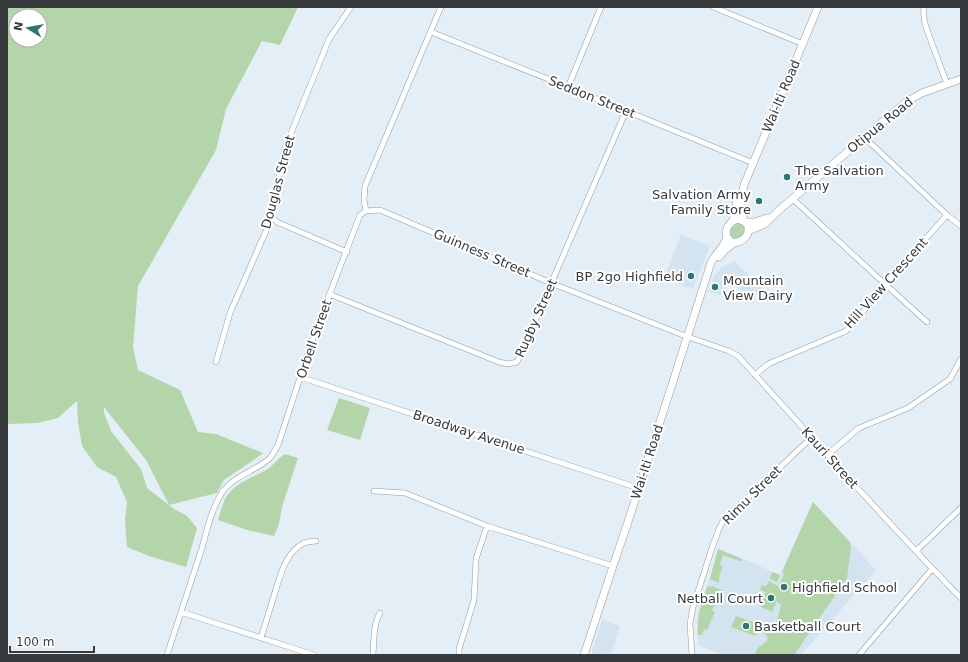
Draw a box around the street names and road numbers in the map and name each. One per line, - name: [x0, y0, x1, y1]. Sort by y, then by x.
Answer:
- street label: Wai-Iti Road: [759, 57, 803, 135]
- street label: Seddon Street: [546, 73, 638, 121]
- street label: Otipua Road: [844, 94, 916, 156]
- street label: Douglas Street: [258, 133, 298, 231]
- street label: Guinness Street: [431, 226, 533, 280]
- street label: Hill View Crescent: [841, 234, 931, 332]
- street label: Rugby Street: [512, 276, 560, 360]
- street label: Orbell Street: [293, 297, 335, 381]
- street label: Broadway Avenue: [411, 407, 527, 457]
- street label: Wai-Iti Road: [628, 423, 666, 501]
- street label: Kauri Street: [799, 424, 861, 492]
- street label: Rimu Street: [719, 462, 785, 528]

